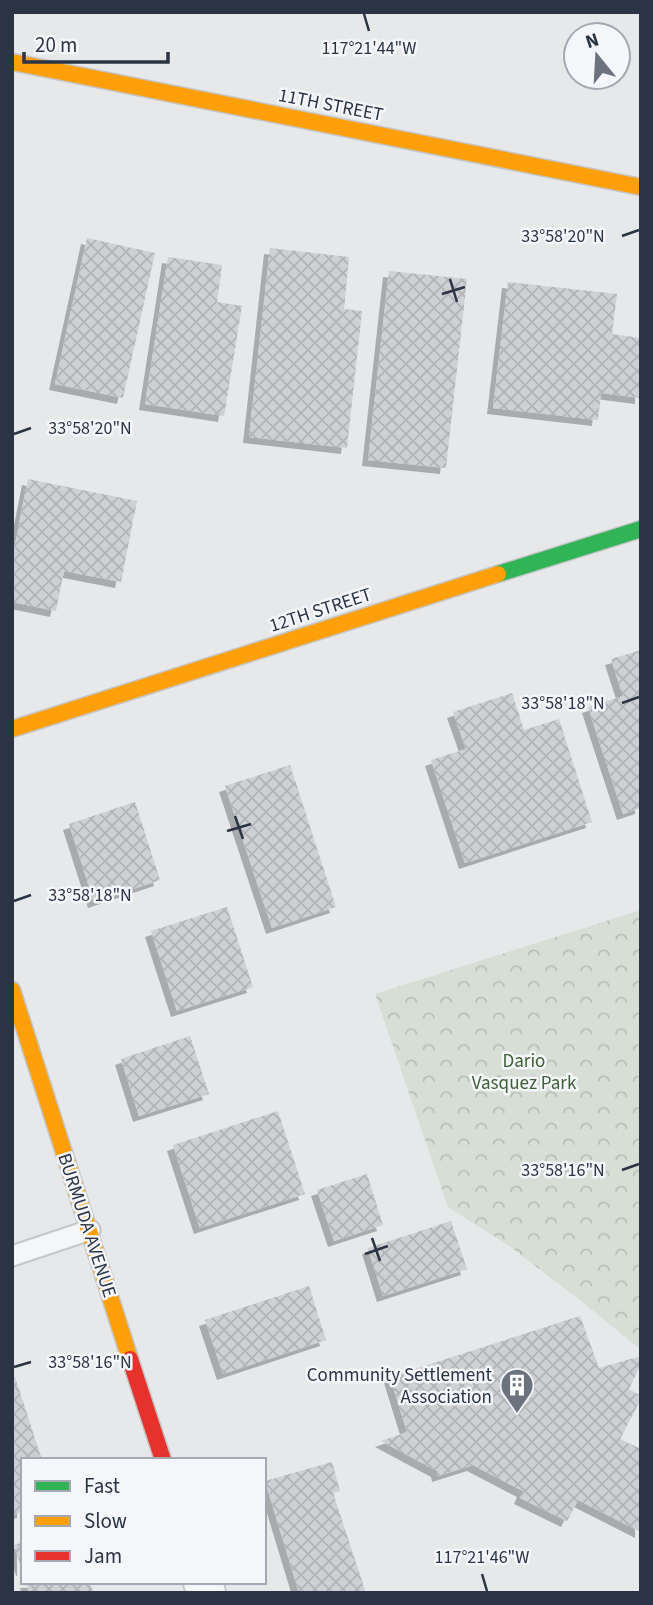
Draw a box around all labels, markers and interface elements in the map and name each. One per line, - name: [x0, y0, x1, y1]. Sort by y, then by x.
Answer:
- scale bar: [24, 21, 168, 65]
- north arrow: [562, 21, 632, 91]
- text: N: [582, 26, 602, 56]
- text: 20 m: [35, 30, 77, 60]
- text: 117°21'44"W: [322, 36, 416, 61]
- street label: 11TH STREET: [276, 82, 385, 129]
- text: 33°58'20"N: [521, 224, 605, 249]
- text: 33°58'20"N: [48, 416, 132, 441]
- street label: 12TH STREET: [266, 581, 375, 640]
- text: 33°58'18"N: [521, 691, 605, 716]
- text: 33°58'18"N: [48, 883, 132, 908]
- park label: Dario Vasquez Park: [472, 1048, 577, 1097]
- street label: BURMUDA AVENUE: [51, 1150, 123, 1301]
- text: 33°58'16"N: [521, 1158, 605, 1183]
- text: 33°58'16"N: [48, 1350, 132, 1375]
- place label: Community Settlement Association: [307, 1362, 493, 1411]
- building icon: Community Settlement Association: [498, 1366, 536, 1415]
- legend: [21, 1458, 266, 1584]
- text: Fast: [84, 1471, 120, 1501]
- text: Slow: [84, 1506, 127, 1536]
- text: Jam: [84, 1541, 122, 1571]
- text: 117°21'46"W: [435, 1545, 529, 1570]

